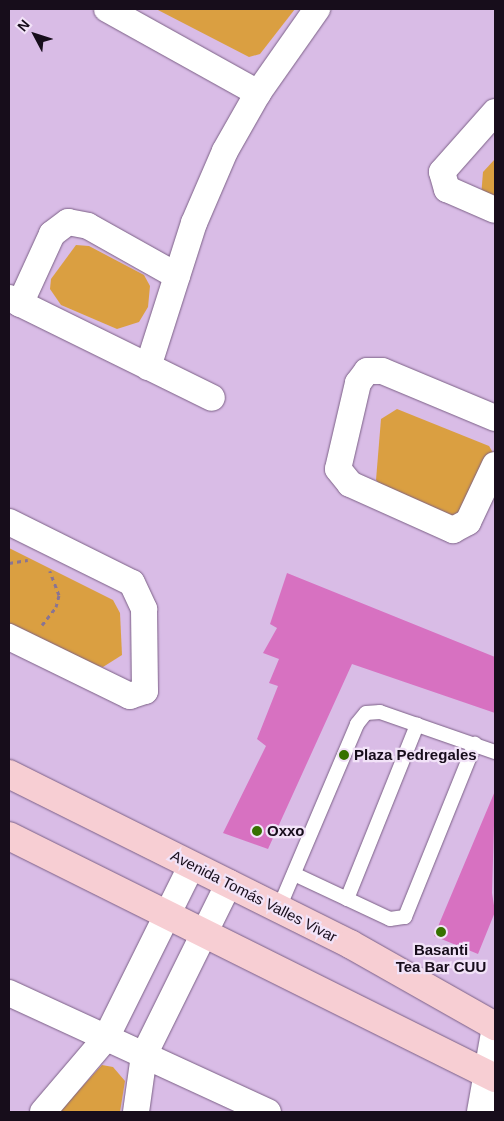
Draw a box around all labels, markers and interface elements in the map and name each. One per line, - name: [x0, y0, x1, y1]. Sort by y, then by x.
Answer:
- north arrow: [10, 10, 60, 60]
- text: N: [14, 16, 33, 34]
- place label: Plaza Pedregales: [354, 746, 477, 764]
- marker: Plaza Pedregales: [338, 749, 350, 761]
- place label: Oxxo: [267, 822, 305, 840]
- marker: Oxxo: [251, 825, 263, 837]
- street label: Avenida Tomás Valles Vivar: [168, 846, 340, 946]
- marker: Basanti Tea Bar CUU: [435, 926, 447, 938]
- place label: Basanti Tea Bar CUU: [396, 940, 486, 975]

